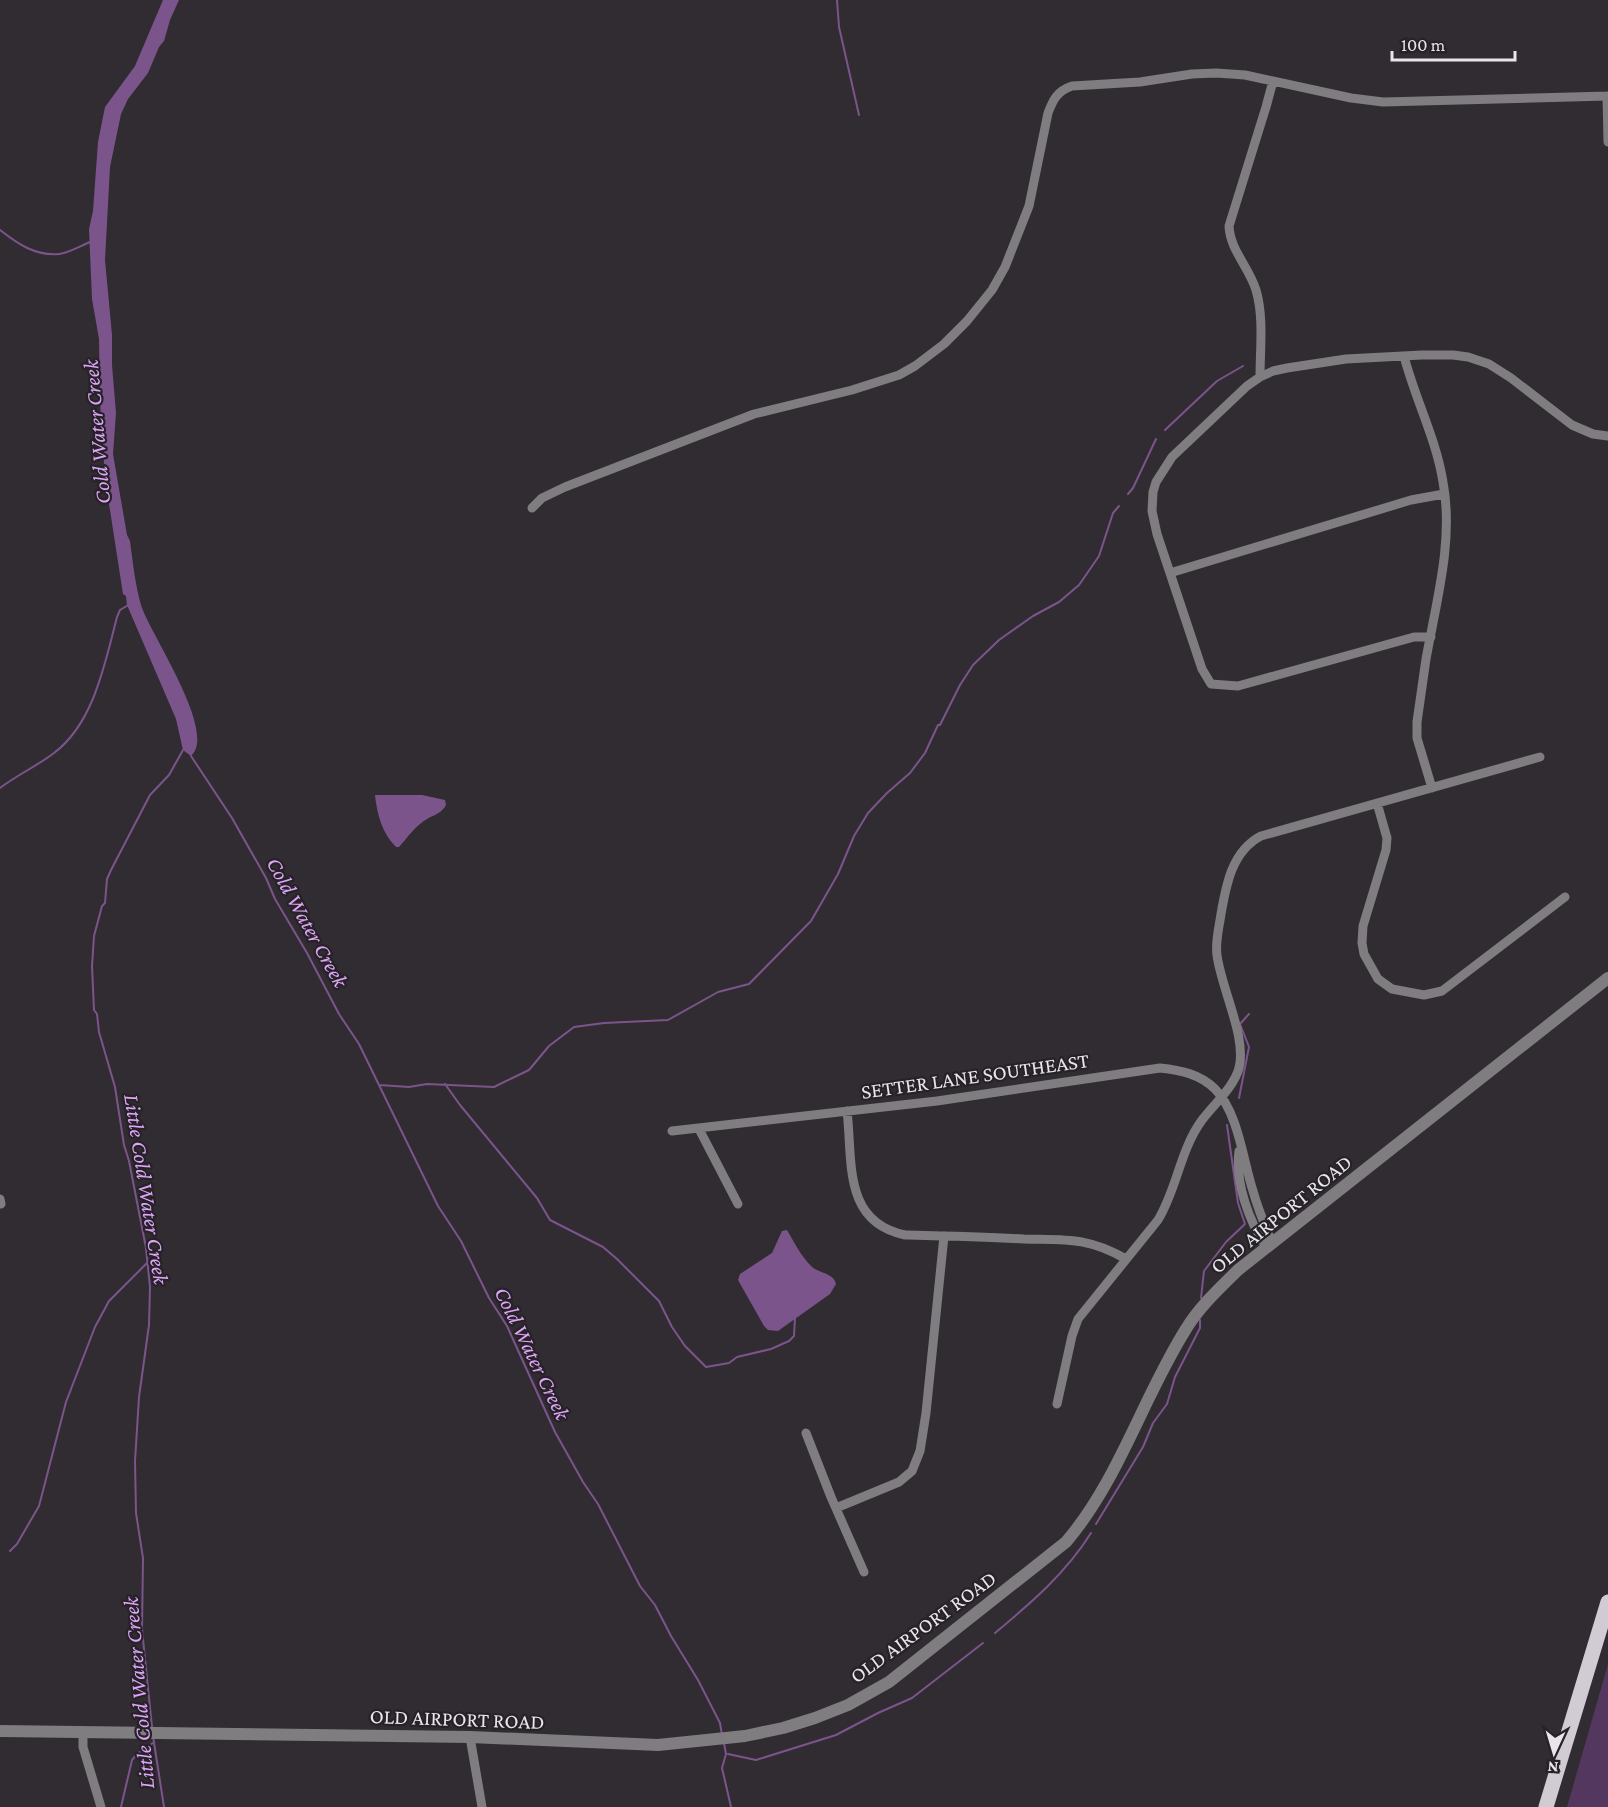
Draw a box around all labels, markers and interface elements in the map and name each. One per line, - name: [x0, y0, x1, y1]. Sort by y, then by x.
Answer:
- scale bar: [1392, 24, 1515, 62]
- text: 100 m: [1401, 35, 1446, 55]
- water label: Cold Water Creek: [78, 357, 115, 505]
- water label: Cold Water Creek: [262, 853, 354, 993]
- street label: SETTER LANE SOUTHEAST: [860, 1048, 1091, 1104]
- water label: Little Cold Water Creek: [119, 1092, 174, 1287]
- street label: OLD AIRPORT ROAD: [1206, 1150, 1356, 1278]
- water label: Cold Water Creek: [490, 1283, 576, 1425]
- street label: OLD AIRPORT ROAD: [845, 1566, 1001, 1688]
- water label: Little Cold Water Creek: [118, 1595, 159, 1790]
- street label: OLD AIRPORT ROAD: [369, 1704, 545, 1734]
- north arrow: [1524, 1723, 1584, 1783]
- text: N: [1547, 1759, 1559, 1776]

